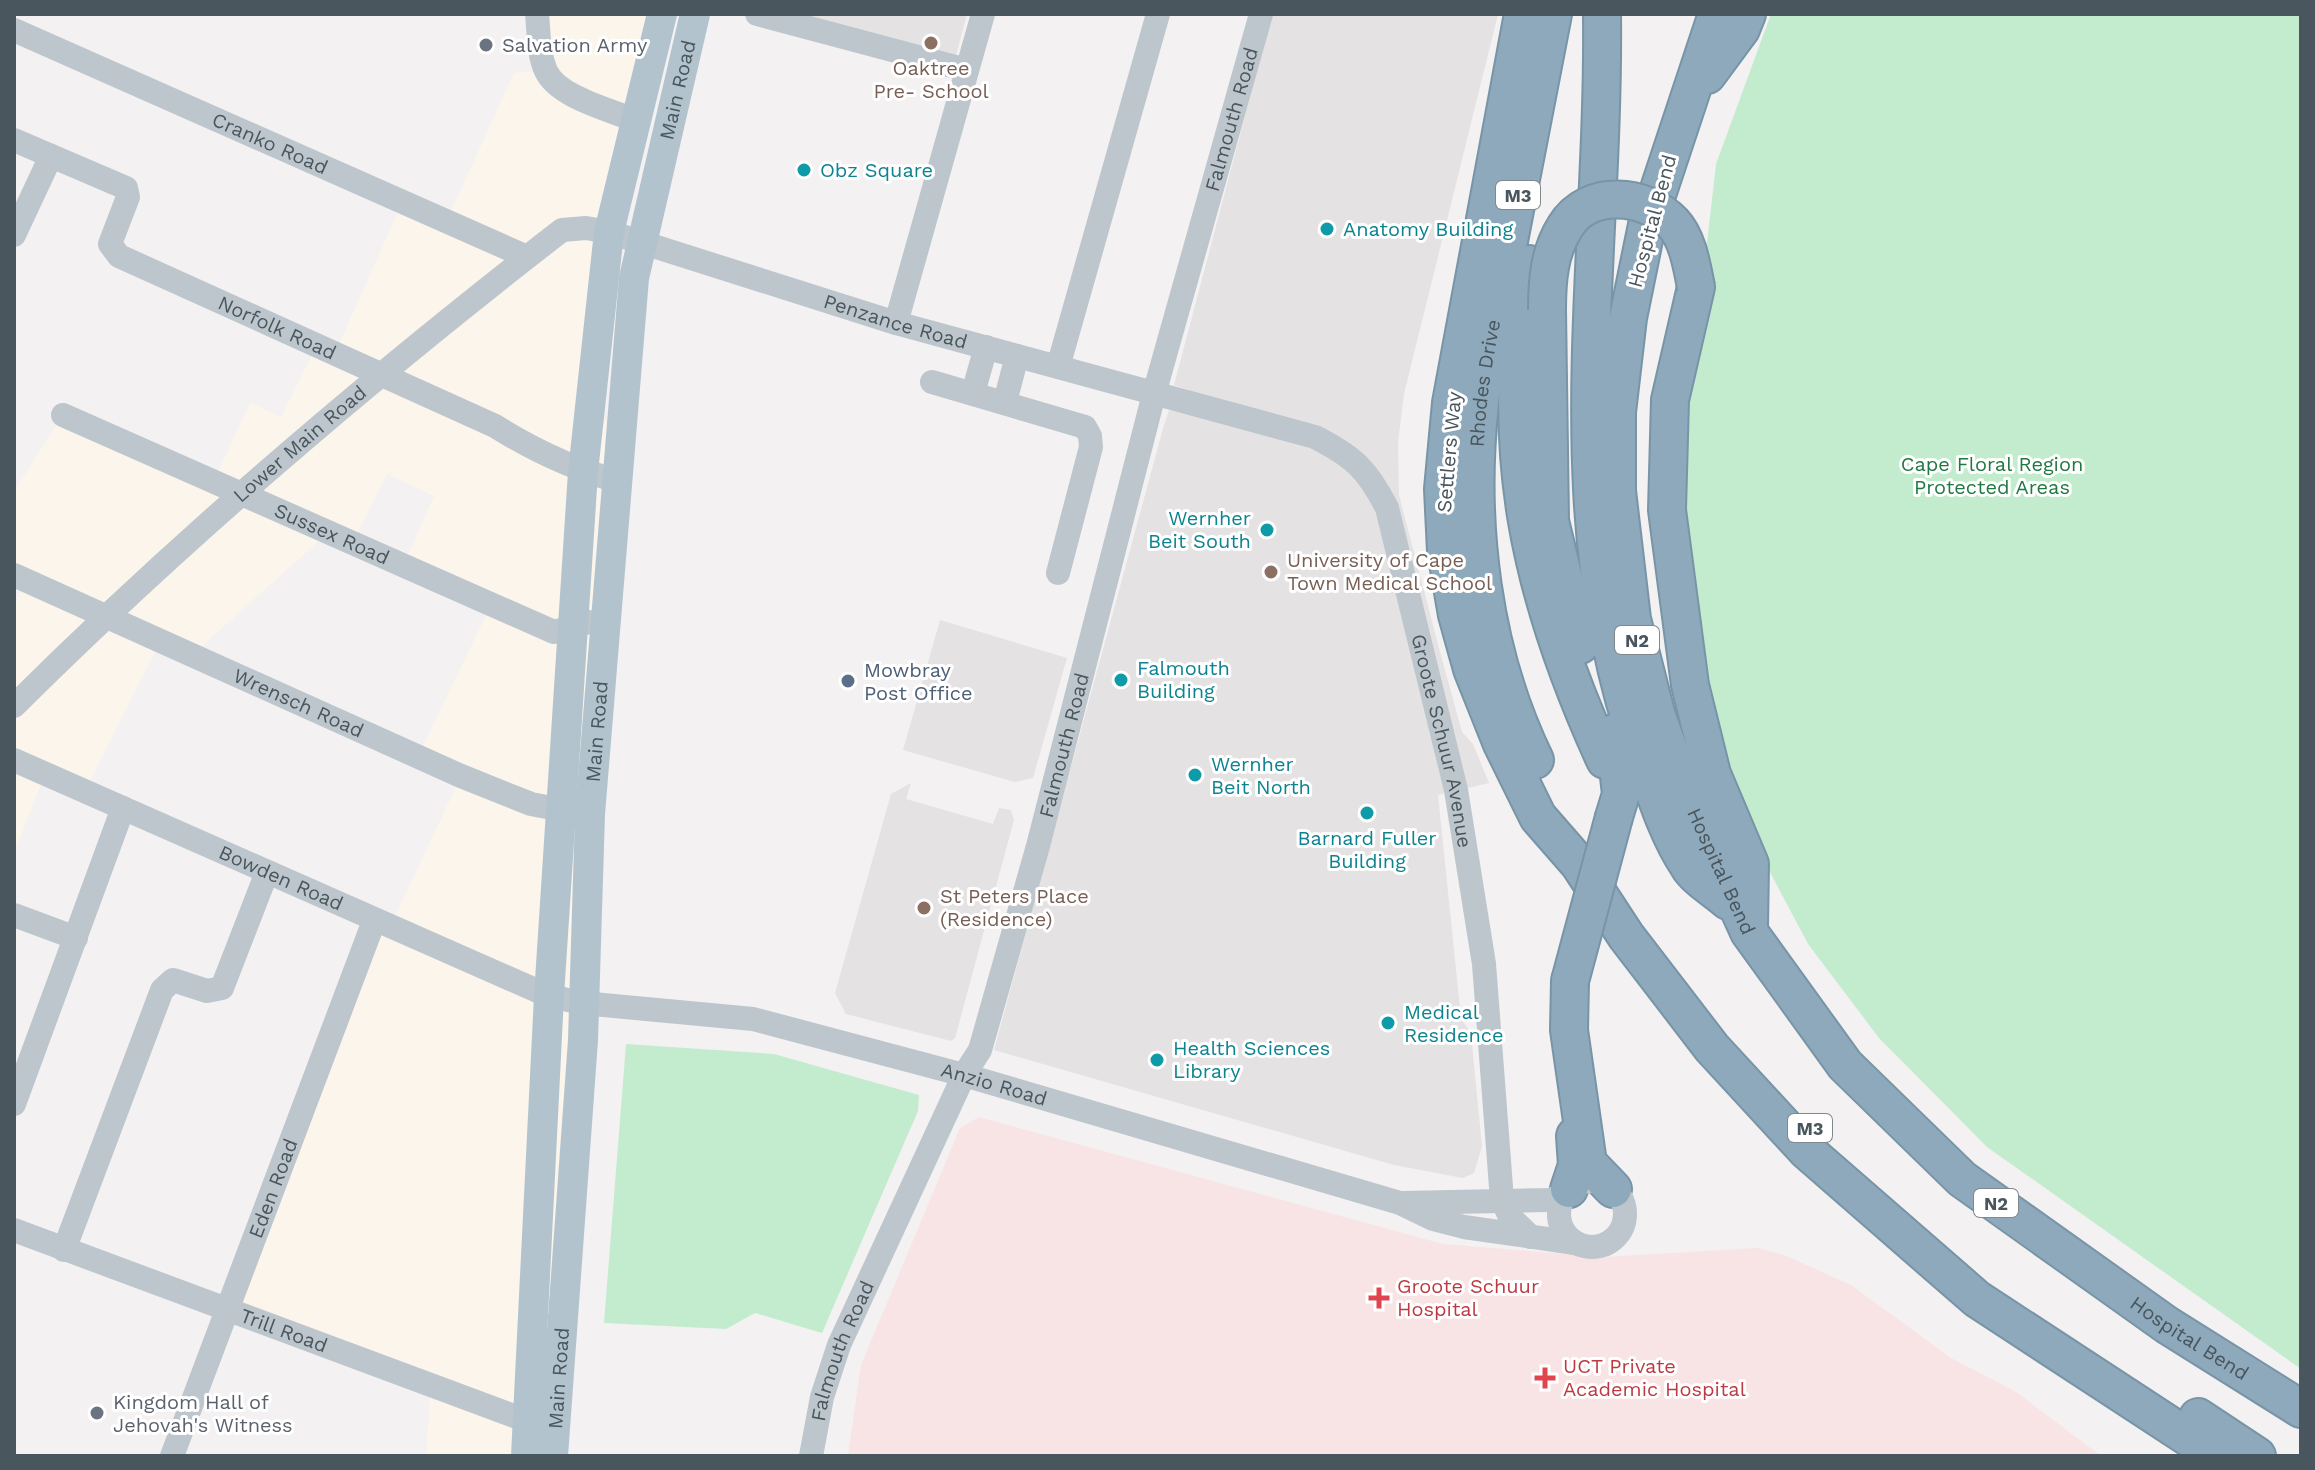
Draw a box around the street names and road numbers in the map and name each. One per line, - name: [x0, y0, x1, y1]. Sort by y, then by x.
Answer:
- street label: Main Road: [654, 38, 701, 142]
- street label: Falmouth Road: [1200, 45, 1263, 194]
- street label: Cranko Road: [208, 107, 332, 179]
- street label: Hospital Bend: [1623, 152, 1681, 290]
- road number: M3: [1496, 181, 1540, 209]
- street label: Penzance Road: [821, 289, 970, 354]
- street label: Norfolk Road: [214, 290, 340, 365]
- street label: Rhodes Drive: [1464, 317, 1505, 448]
- street label: Lower Main Road: [228, 380, 371, 507]
- street label: Settlers Way: [1432, 390, 1466, 513]
- street label: Sussex Road: [271, 498, 393, 570]
- road number: N2: [1615, 626, 1659, 654]
- street label: Groote Schuur Avenue: [1406, 632, 1477, 850]
- street label: Wrensch Road: [230, 663, 367, 743]
- street label: Falmouth Road: [1034, 670, 1094, 820]
- street label: Main Road: [581, 680, 613, 783]
- street label: Hospital Bend: [1682, 804, 1760, 938]
- street label: Bowden Road: [215, 840, 347, 916]
- street label: Anzio Road: [939, 1057, 1050, 1111]
- road number: M3: [1788, 1114, 1832, 1142]
- street label: Eden Road: [243, 1135, 303, 1242]
- road number: N2: [1974, 1189, 2018, 1217]
- street label: Falmouth Road: [806, 1277, 879, 1423]
- street label: Hospital Bend: [2126, 1291, 2253, 1385]
- street label: Trill Road: [237, 1303, 331, 1358]
- street label: Main Road: [543, 1327, 574, 1430]

